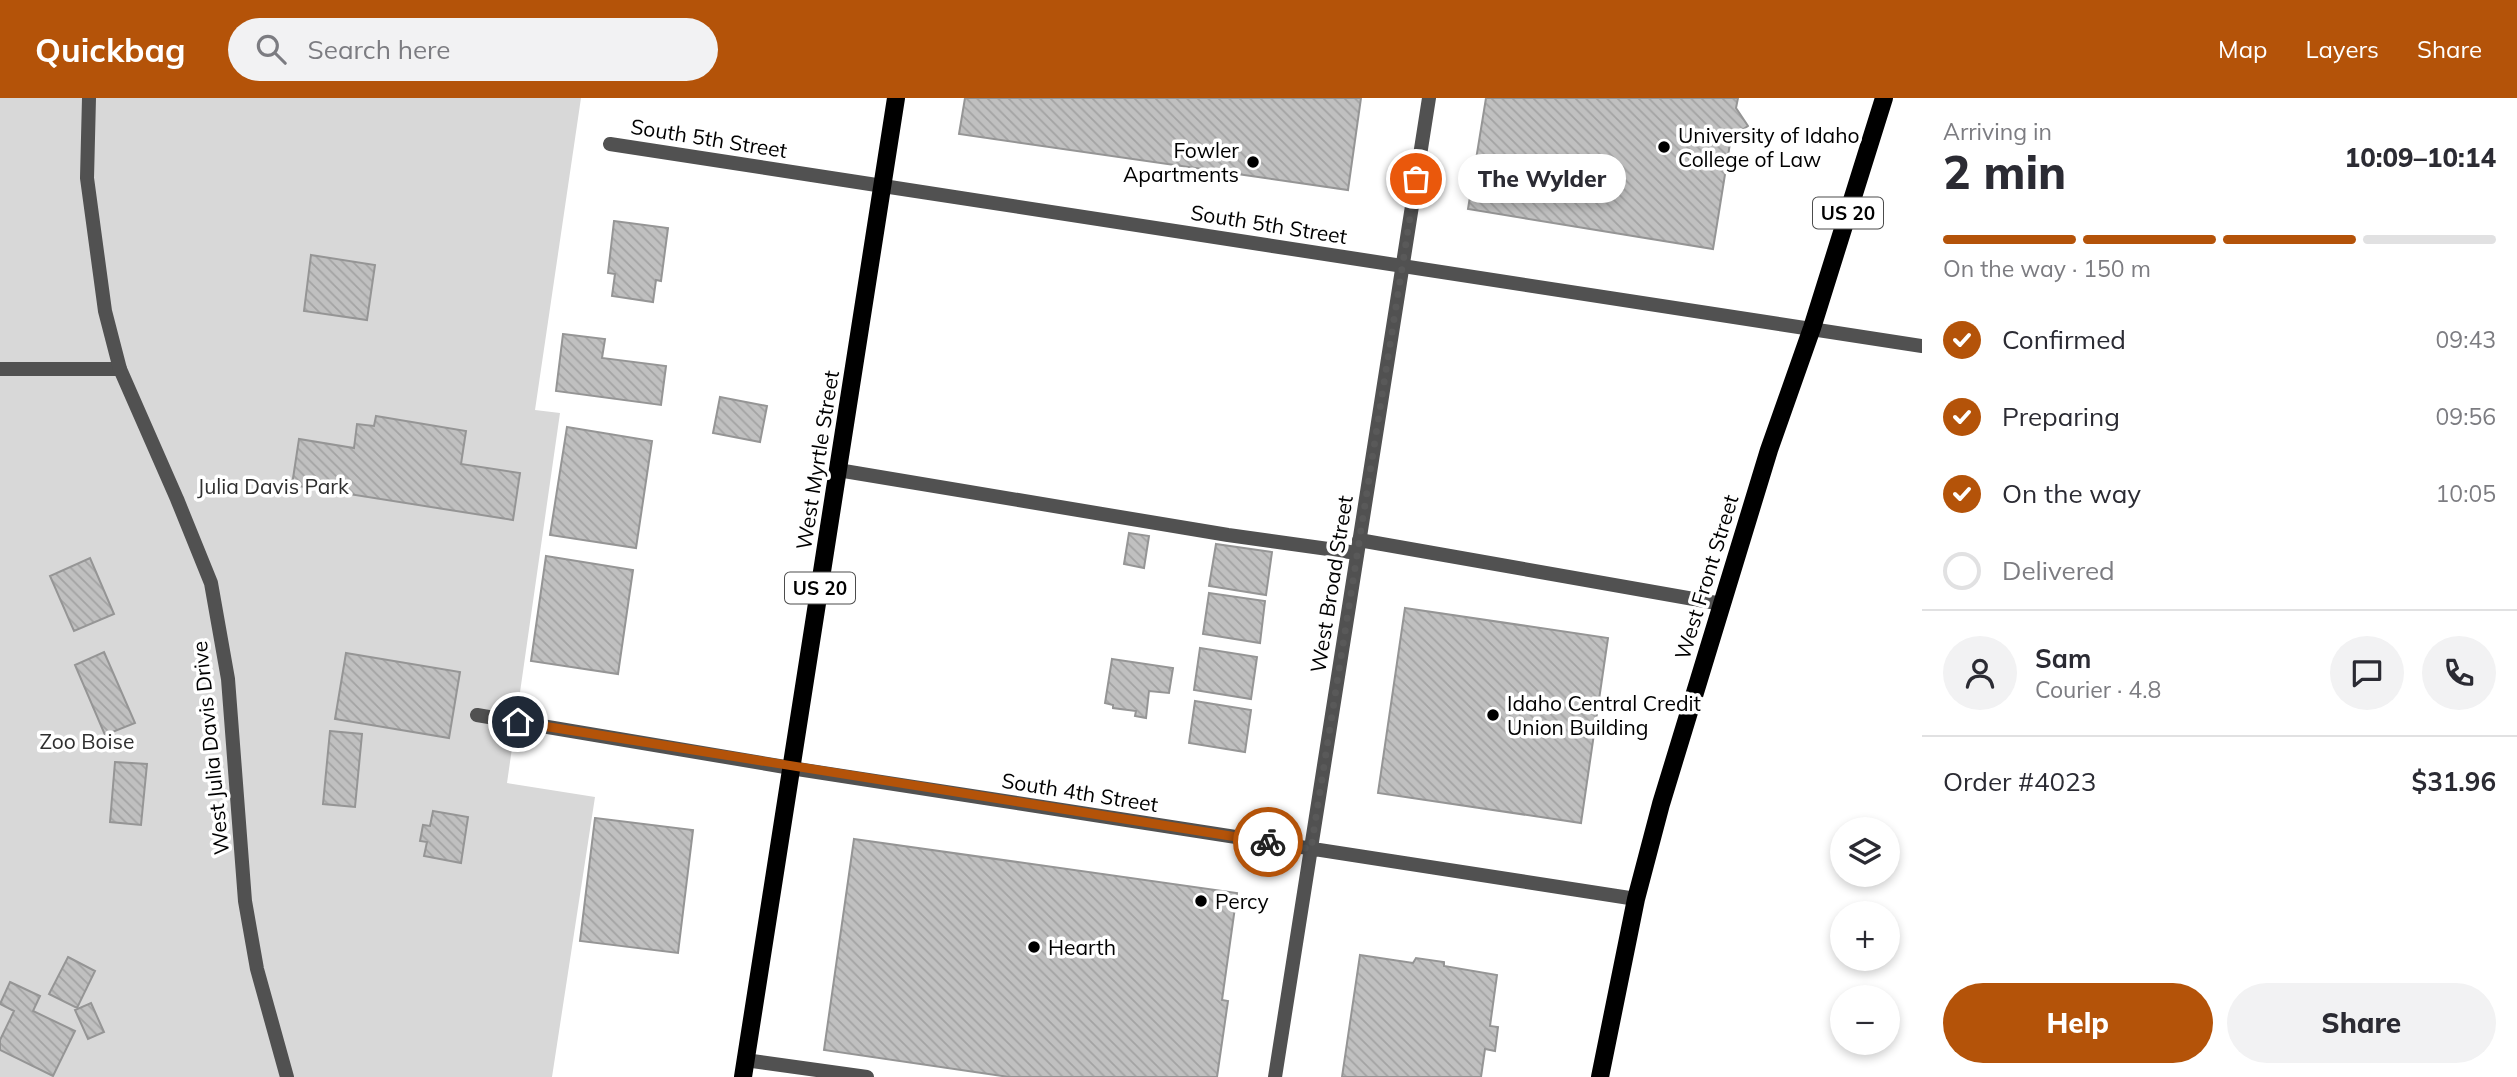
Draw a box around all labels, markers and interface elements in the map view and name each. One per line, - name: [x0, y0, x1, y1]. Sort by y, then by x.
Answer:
- search box: [228, 18, 718, 81]
- text: Quickbag: [35, 29, 186, 70]
- icon: search: [252, 30, 290, 68]
- text: Search here: [308, 33, 450, 66]
- text: Map: [2218, 34, 2267, 64]
- text: Layers: [2305, 34, 2379, 64]
- text: Share: [2417, 34, 2482, 64]
- street label: South 5th Street: [629, 113, 789, 163]
- text: Arriving in: [1943, 117, 2052, 146]
- place label: University of Idaho College of Law: [1678, 122, 1860, 172]
- place label: Fowler Apartments: [1123, 137, 1239, 187]
- marker: University of Idaho College of Law: [1656, 139, 1672, 155]
- text: 10:09–10:14: [2345, 141, 2496, 174]
- text: 2 min: [1943, 143, 2066, 201]
- pin: [1386, 149, 1446, 209]
- marker: Fowler Apartments: [1245, 154, 1261, 170]
- callout: The Wylder: [1458, 154, 1626, 204]
- icon: bag: [1397, 160, 1435, 198]
- text: The Wylder: [1478, 164, 1606, 193]
- road number: US 20: [1813, 197, 1883, 228]
- street label: South 5th Street: [1189, 199, 1349, 249]
- text: On the way · 150 m: [1943, 254, 2151, 283]
- icon: check: [1943, 321, 1981, 359]
- text: Confirmed: [2002, 323, 2126, 356]
- text: 09:43: [2436, 325, 2496, 354]
- street label: West Myrtle Street: [790, 368, 844, 552]
- icon: check: [1943, 398, 1981, 436]
- text: Preparing: [2002, 400, 2120, 433]
- text: 09:56: [2436, 402, 2496, 431]
- park label: Julia Davis Park: [197, 473, 349, 499]
- icon: check: [1943, 475, 1981, 513]
- text: On the way: [2002, 477, 2141, 510]
- text: 10:05: [2436, 479, 2496, 508]
- street label: West Front Street: [1669, 491, 1743, 663]
- street label: West Broad Street: [1304, 493, 1358, 675]
- text: Delivered: [2002, 554, 2115, 587]
- road number: US 20: [785, 573, 855, 603]
- button: person: [1943, 636, 2017, 710]
- button: chat: [2330, 636, 2404, 710]
- button: phone: [2422, 636, 2496, 710]
- street label: West Julia Davis Drive: [186, 640, 234, 856]
- text: Sam: [2035, 642, 2091, 675]
- text: Courier · 4.8: [2035, 675, 2161, 704]
- place label: Idaho Central Credit Union Building: [1507, 690, 1701, 740]
- pin: [488, 692, 548, 752]
- icon: home: [499, 703, 537, 741]
- marker: Idaho Central Credit Union Building: [1485, 707, 1501, 723]
- park label: Zoo Boise: [40, 728, 134, 754]
- text: Order #4023: [1943, 765, 2096, 798]
- text: $31.96: [2412, 765, 2496, 798]
- street label: South 4th Street: [1000, 767, 1160, 817]
- courier: [1233, 807, 1303, 877]
- map controls: [1830, 817, 1900, 1055]
- button: layers: [1830, 817, 1900, 887]
- icon: bike: [1249, 823, 1287, 861]
- place label: Percy: [1215, 888, 1269, 914]
- marker: Percy: [1193, 893, 1209, 909]
- button: +: [1830, 901, 1900, 971]
- place label: Hearth: [1048, 934, 1116, 960]
- marker: Hearth: [1026, 939, 1042, 955]
- button: Help: [1943, 983, 2213, 1063]
- button: Share: [2227, 983, 2496, 1063]
- button: −: [1830, 985, 1900, 1055]

